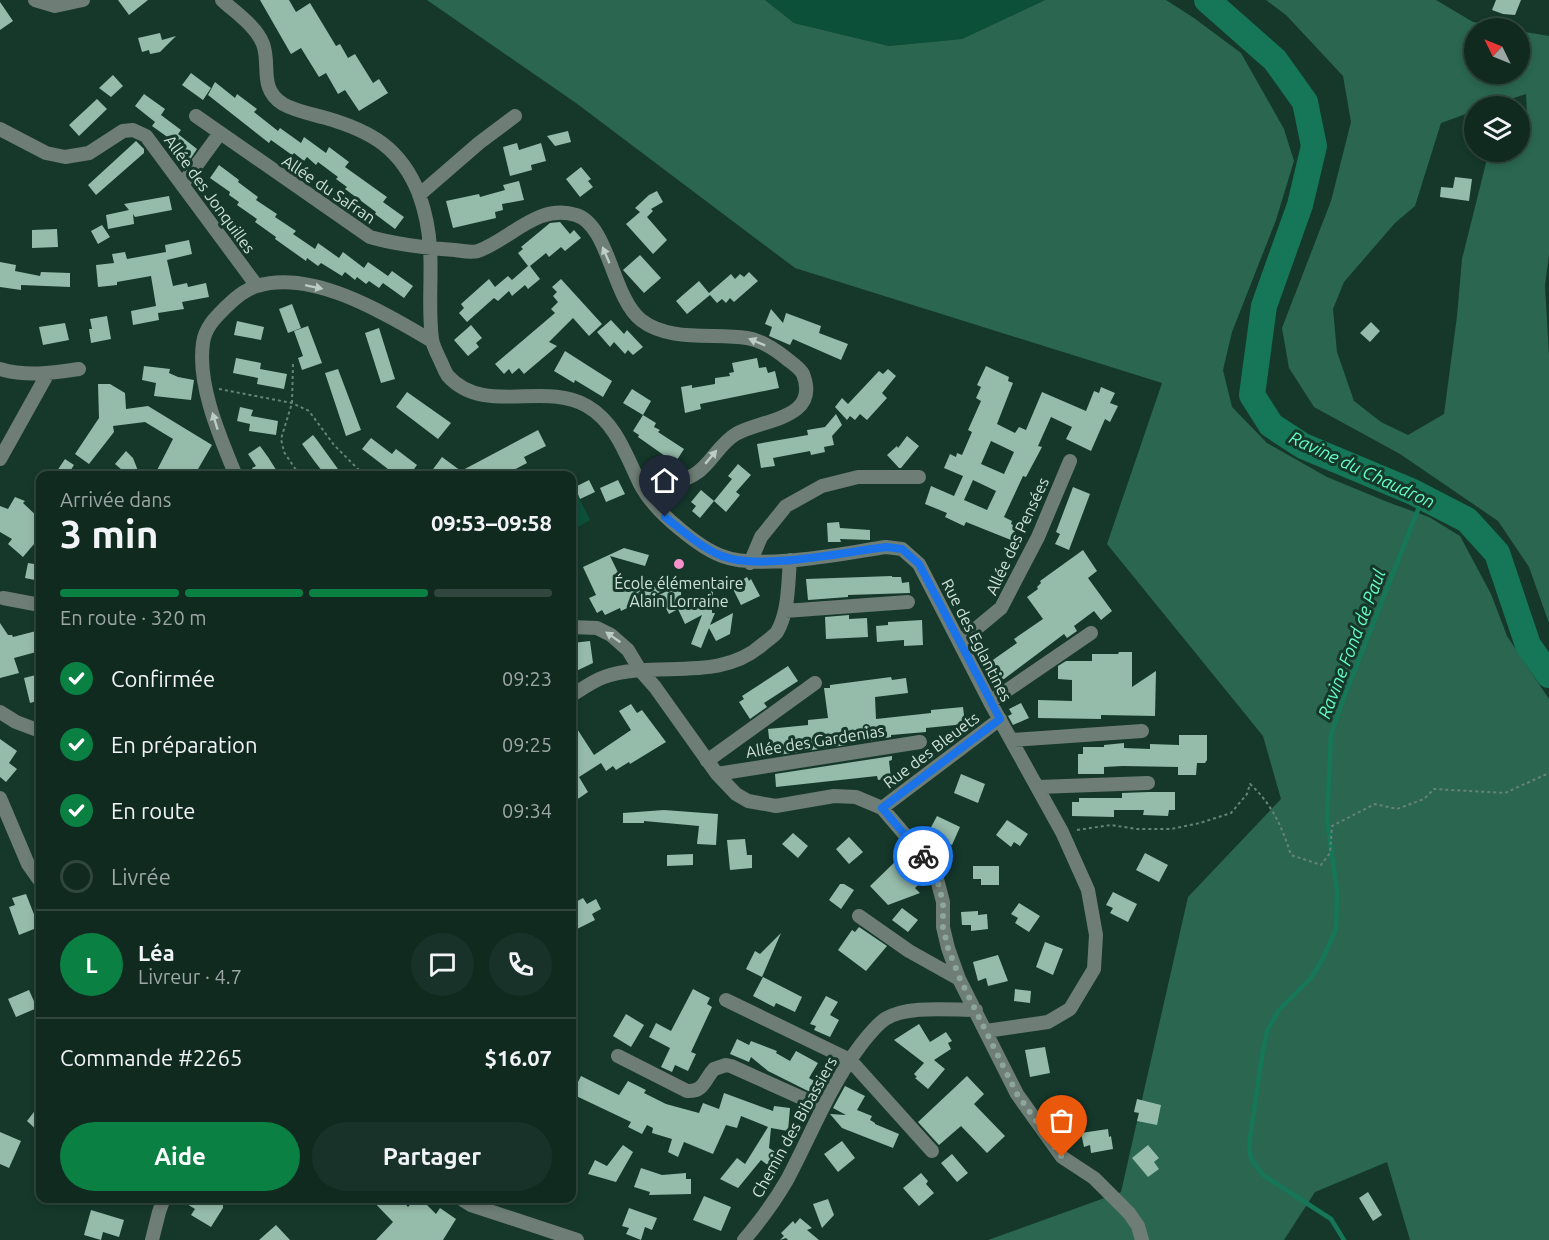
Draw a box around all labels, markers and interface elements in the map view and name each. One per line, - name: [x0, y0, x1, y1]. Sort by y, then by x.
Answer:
- north arrow: [1464, 18, 1530, 84]
- map controls: [1464, 18, 1530, 162]
- button: layers: [1464, 96, 1530, 162]
- street label: Allée des Jonquilles: [161, 131, 259, 257]
- street label: Allée du Safran: [279, 151, 379, 227]
- one-way arrow: [601, 245, 611, 263]
- one-way arrow: [305, 283, 324, 293]
- one-way arrow: [748, 337, 766, 347]
- one-way arrow: [210, 412, 219, 430]
- water label: Ravine du Chaudron: [1287, 427, 1438, 512]
- one-way arrow: [705, 449, 717, 464]
- pin: [639, 455, 690, 517]
- icon: home: [648, 464, 681, 497]
- street label: Allée des Pensées: [982, 474, 1052, 598]
- text: Arrivée dans: [60, 488, 171, 511]
- text: 09:53–09:58: [431, 510, 552, 535]
- text: 3 min: [60, 512, 159, 555]
- marker: École élémentaire Alain Lorraine: [672, 557, 686, 571]
- water label: Ravine Fond de Paul: [1313, 566, 1389, 721]
- place label: École élémentaire Alain Lorraine: [614, 572, 744, 610]
- street label: Rue des Eglantines: [938, 576, 1016, 704]
- text: En route · 320 m: [60, 606, 207, 629]
- one-way arrow: [605, 631, 621, 643]
- icon: check: [60, 662, 93, 695]
- text: Confirmée: [111, 666, 215, 691]
- text: 09:23: [502, 667, 552, 690]
- street label: Rue des Bleuets: [880, 708, 982, 792]
- street label: Allée des Gardenias: [744, 721, 886, 761]
- icon: check: [60, 728, 93, 761]
- text: En préparation: [111, 732, 258, 757]
- text: 09:25: [502, 733, 552, 756]
- icon: check: [60, 794, 93, 827]
- text: En route: [111, 798, 195, 823]
- text: 09:34: [502, 799, 552, 822]
- courier: [893, 826, 953, 886]
- icon: bike: [907, 840, 940, 873]
- text: Livrée: [111, 864, 171, 889]
- button: chat: [411, 933, 474, 996]
- button: phone: [489, 933, 552, 996]
- text: Léa: [138, 940, 175, 965]
- text: L: [85, 952, 98, 977]
- text: Livreur · 4.7: [138, 965, 242, 988]
- text: Commande #2265: [60, 1045, 242, 1070]
- text: $16.07: [485, 1045, 552, 1070]
- street label: Chemin des Bibassiers: [748, 1053, 840, 1201]
- pin: [1036, 1095, 1087, 1157]
- icon: bag: [1045, 1104, 1078, 1137]
- button: Aide: [60, 1122, 300, 1191]
- button: Partager: [312, 1122, 552, 1191]

